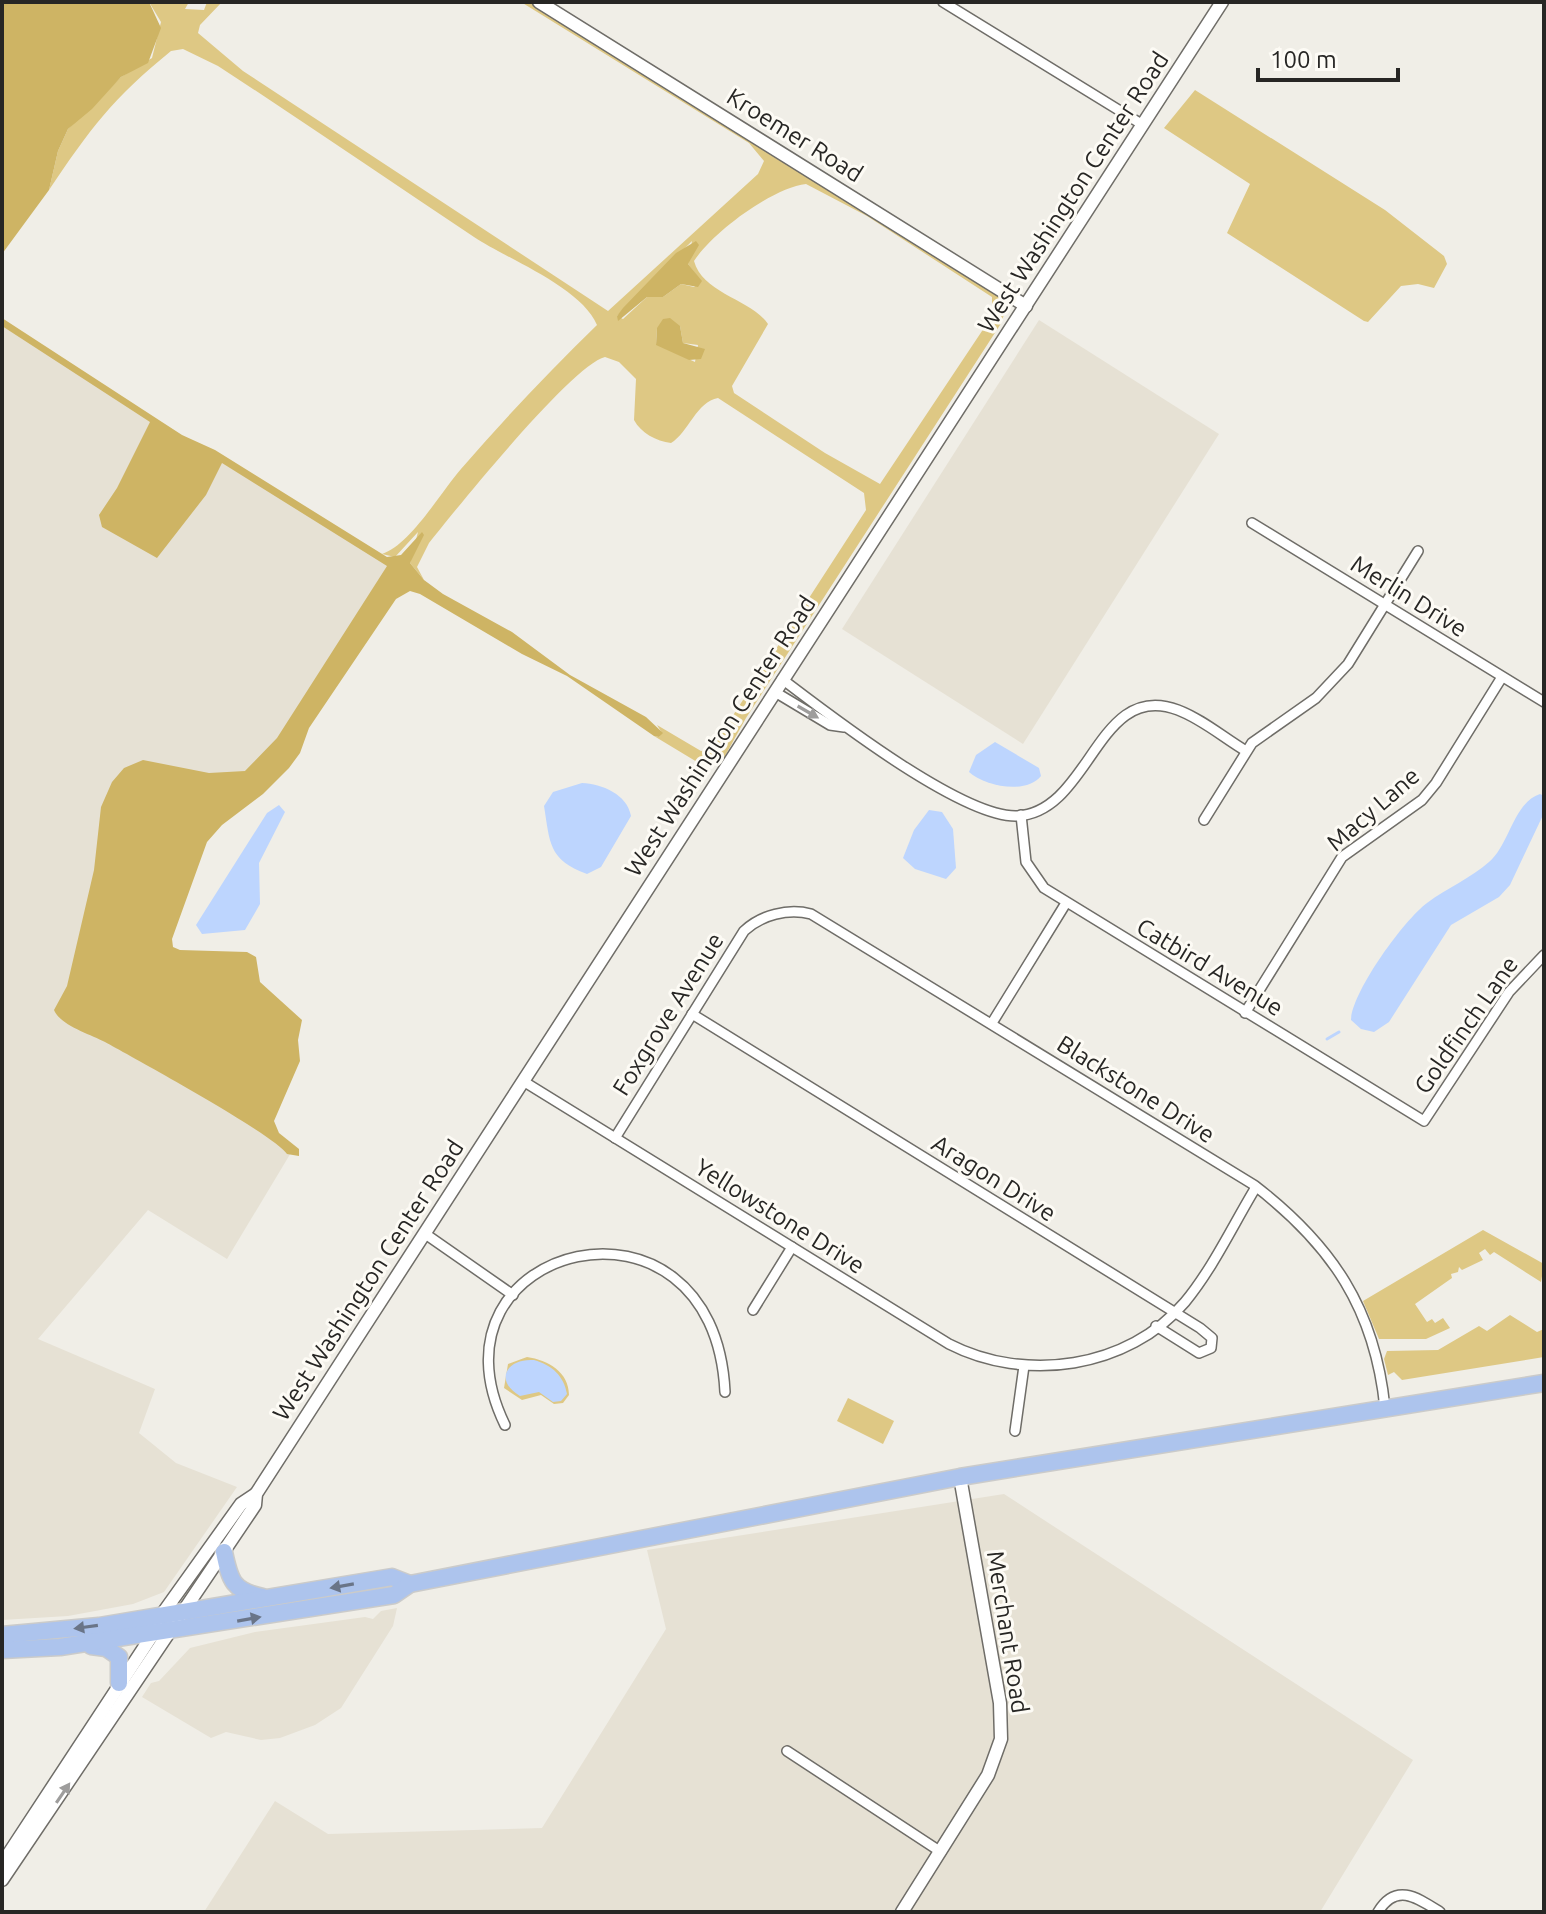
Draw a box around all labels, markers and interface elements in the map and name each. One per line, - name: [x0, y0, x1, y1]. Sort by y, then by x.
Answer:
- scale bar: [1258, 32, 1398, 82]
- text: 100 m: [1270, 46, 1337, 73]
- street label: West Washington Center Road: [972, 47, 1174, 337]
- street label: Kroemer Road: [722, 83, 868, 187]
- street label: Merlin Drive: [1346, 550, 1472, 642]
- street label: West Washington Center Road: [619, 591, 821, 881]
- one-way arrow: [797, 705, 819, 719]
- street label: Macy Lane: [1321, 762, 1425, 856]
- street label: Catbird Avenue: [1132, 913, 1288, 1021]
- street label: Foxgrove Avenue: [607, 928, 729, 1100]
- street label: Goldfinch Lane: [1409, 951, 1523, 1099]
- street label: Blackstone Drive: [1052, 1030, 1220, 1148]
- street label: Aragon Drive: [927, 1129, 1061, 1227]
- street label: West Washington Center Road: [267, 1135, 469, 1425]
- street label: Yellowstone Drive: [690, 1153, 870, 1279]
- street label: Merchant Road: [982, 1549, 1034, 1715]
- one-way arrow: [329, 1581, 354, 1593]
- one-way arrow: [237, 1612, 262, 1624]
- one-way arrow: [73, 1621, 98, 1634]
- one-way arrow: [55, 1782, 69, 1804]

